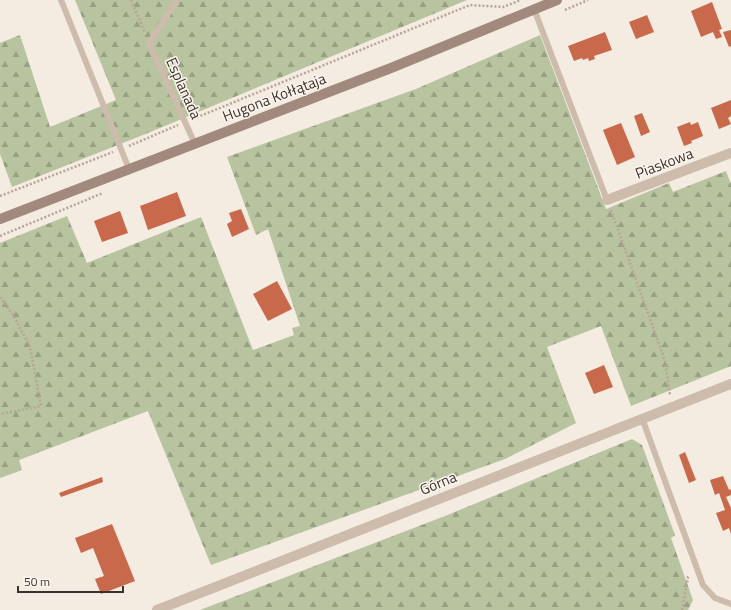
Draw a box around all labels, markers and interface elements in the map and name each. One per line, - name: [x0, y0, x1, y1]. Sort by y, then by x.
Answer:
- street label: Esplanada: [160, 54, 208, 123]
- street label: Hugona Kołłątaja: [219, 67, 330, 127]
- street label: Piaskowa: [632, 141, 697, 185]
- street label: Górna: [416, 465, 460, 501]
- scale bar: [18, 568, 123, 594]
- text: 50 m: [24, 572, 50, 591]

